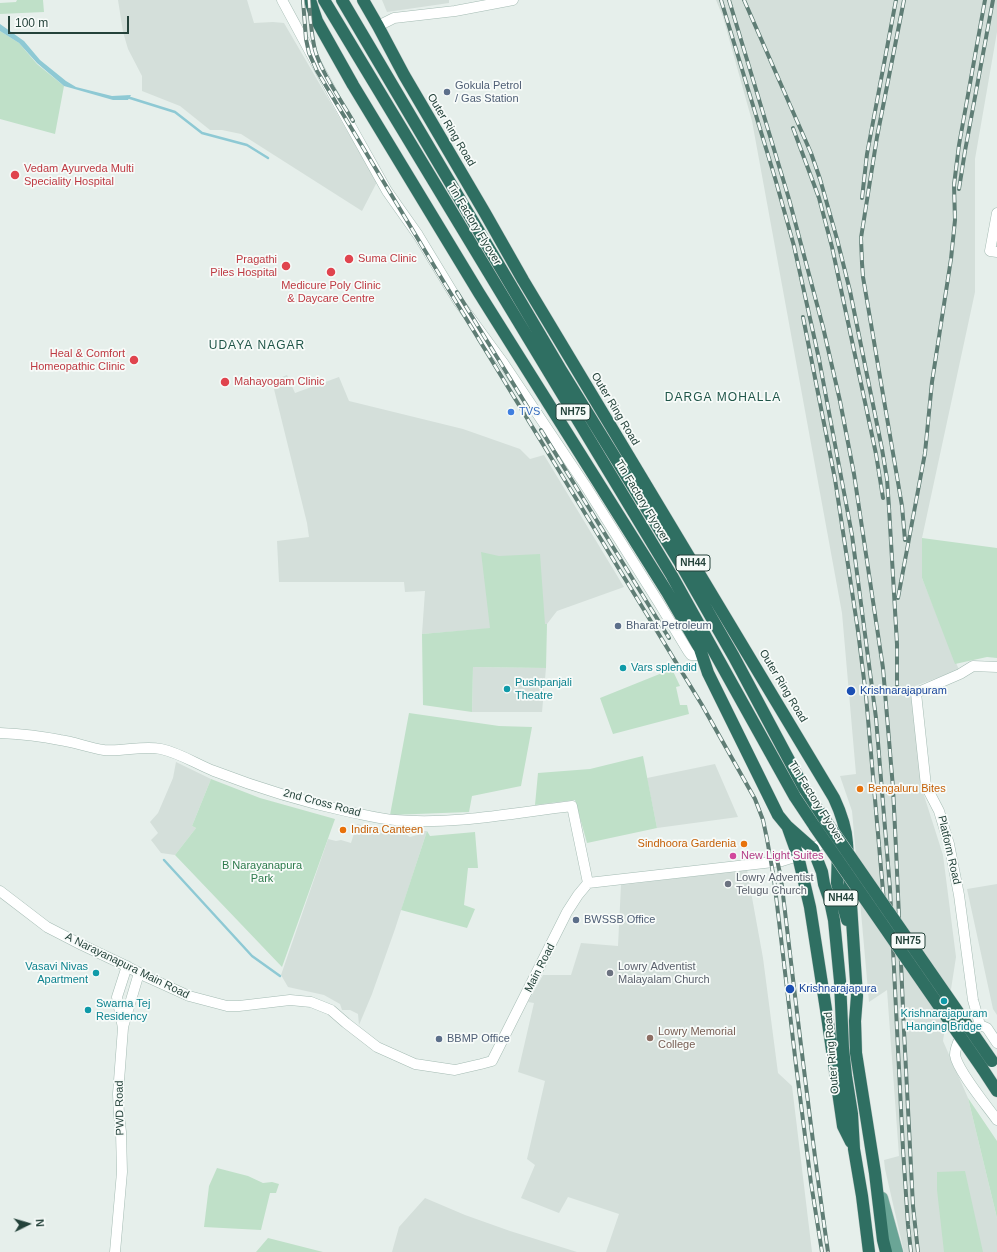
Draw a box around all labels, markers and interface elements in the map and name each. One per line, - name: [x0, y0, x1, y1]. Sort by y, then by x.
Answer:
- scale bar: [10, 8, 131, 34]
- text: 100 m: [15, 16, 48, 30]
- place label: Gokula Petrol / Gas Station: [455, 79, 522, 105]
- marker: Gokula Petrol / Gas Station: [442, 87, 452, 97]
- street label: Outer Ring Road: [424, 91, 478, 169]
- place label: Vedam Ayurveda Multi Speciality Hospital: [24, 162, 134, 188]
- marker: Vedam Ayurveda Multi Speciality Hospital: [9, 169, 21, 181]
- street label: Tin Factory Flyover: [444, 180, 504, 268]
- place label: Suma Clinic: [358, 252, 417, 266]
- place label: Pragathi Piles Hospital: [210, 253, 277, 279]
- marker: Suma Clinic: [343, 253, 355, 265]
- marker: Pragathi Piles Hospital: [280, 260, 292, 272]
- marker: Medicure Poly Clinic & Daycare Centre: [325, 266, 337, 278]
- place label: Medicure Poly Clinic & Daycare Centre: [281, 279, 381, 305]
- district label: UDAYA NAGAR: [209, 339, 305, 353]
- place label: Heal & Comfort Homeopathic Clinic: [30, 347, 125, 373]
- marker: Heal & Comfort Homeopathic Clinic: [128, 354, 140, 366]
- street label: Outer Ring Road: [588, 370, 642, 448]
- place label: Mahayogam Clinic: [234, 375, 324, 389]
- marker: Mahayogam Clinic: [219, 376, 231, 388]
- district label: DARGA MOHALLA: [665, 391, 781, 405]
- road number: NH75: [556, 404, 590, 420]
- place label: TVS: [519, 405, 540, 419]
- marker: TVS: [506, 407, 516, 417]
- street label: Tin Factory Flyover: [612, 457, 672, 545]
- road number: NH44: [676, 555, 710, 571]
- place label: Bharat Petroleum: [626, 619, 712, 633]
- marker: Bharat Petroleum: [613, 621, 623, 631]
- street label: Outer Ring Road: [756, 647, 810, 725]
- place label: Vars splendid: [631, 661, 697, 675]
- marker: Vars splendid: [618, 663, 628, 673]
- place label: Pushpanjali Theatre: [515, 676, 572, 702]
- marker: Pushpanjali Theatre: [502, 684, 512, 694]
- place label: Krishnarajapuram: [860, 684, 947, 698]
- marker: Krishnarajapuram: [845, 685, 857, 697]
- street label: Tin Factory Flyover: [786, 759, 846, 845]
- place label: Bengaluru Bites: [868, 782, 946, 796]
- marker: Bengaluru Bites: [855, 784, 865, 794]
- street label: 2nd Cross Road: [282, 786, 362, 820]
- street label: Platform Road: [935, 814, 963, 886]
- place label: Indira Canteen: [351, 823, 423, 837]
- marker: Indira Canteen: [338, 825, 348, 835]
- place label: Sindhoora Gardenia: [638, 837, 736, 851]
- marker: Sindhoora Gardenia: [739, 839, 749, 849]
- place label: New Light Suites: [741, 849, 824, 863]
- marker: New Light Suites: [728, 851, 738, 861]
- park label: B Narayanapura Park: [222, 859, 302, 885]
- place label: Lowry Adventist Telugu Church: [736, 871, 814, 897]
- marker: Lowry Adventist Telugu Church: [723, 879, 733, 889]
- road number: NH44: [824, 890, 858, 906]
- place label: BWSSB Office: [584, 913, 655, 927]
- marker: BWSSB Office: [571, 915, 581, 925]
- street label: A Narayanapura Main Road: [63, 930, 191, 1002]
- road number: NH75: [891, 933, 925, 949]
- street label: Main Road: [522, 941, 558, 995]
- place label: Vasavi Nivas Apartment: [25, 960, 88, 986]
- place label: Lowry Adventist Malayalam Church: [618, 960, 710, 986]
- marker: Vasavi Nivas Apartment: [91, 968, 101, 978]
- marker: Lowry Adventist Malayalam Church: [605, 968, 615, 978]
- place label: Krishnarajapura: [799, 982, 877, 996]
- marker: Krishnarajapura: [784, 983, 796, 995]
- marker: Krishnarajapuram Hanging Bridge: [939, 996, 949, 1006]
- place label: Swarna Tej Residency: [96, 997, 150, 1023]
- marker: Swarna Tej Residency: [83, 1005, 93, 1015]
- place label: Krishnarajapuram Hanging Bridge: [901, 1007, 987, 1033]
- street label: Outer Ring Road: [822, 1011, 842, 1095]
- place label: Lowry Memorial College: [658, 1025, 736, 1051]
- place label: BBMP Office: [447, 1032, 510, 1046]
- marker: Lowry Memorial College: [645, 1033, 655, 1043]
- marker: BBMP Office: [434, 1034, 444, 1044]
- street label: PWD Road: [113, 1080, 127, 1136]
- north arrow: [8, 1204, 48, 1244]
- text: N: [34, 1218, 46, 1227]

